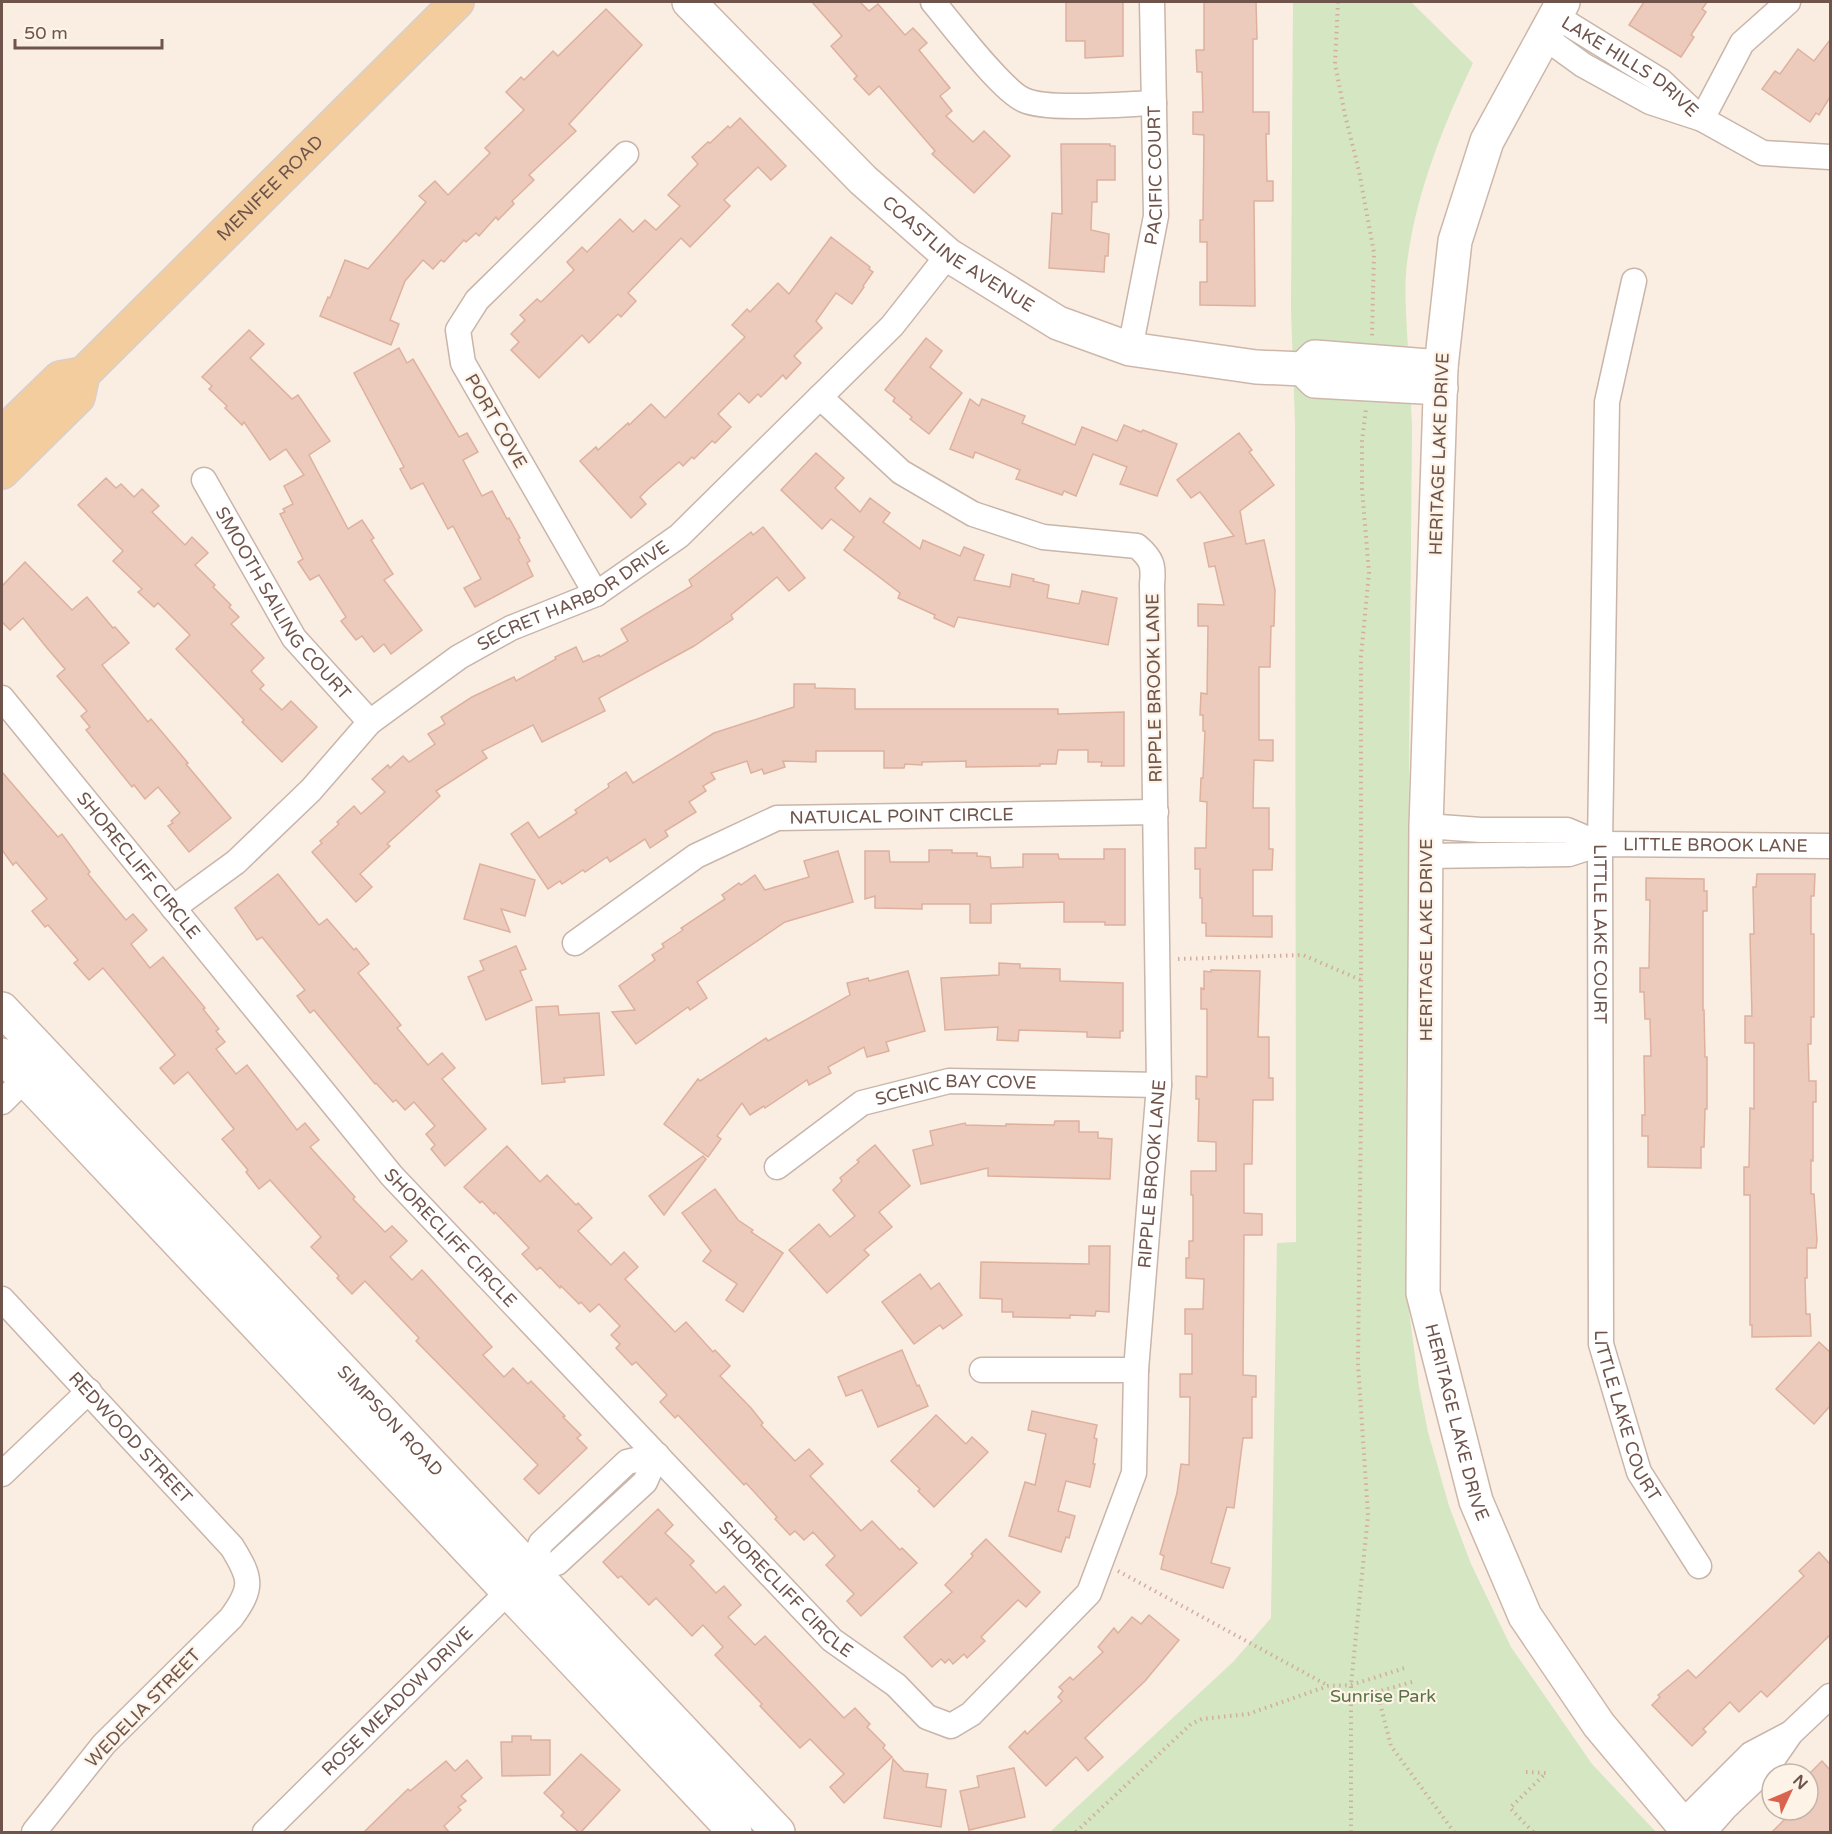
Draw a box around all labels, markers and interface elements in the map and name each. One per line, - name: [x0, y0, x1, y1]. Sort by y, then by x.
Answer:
- street label: LAKE HILLS DRIVE: [1557, 11, 1703, 122]
- scale bar: [15, 12, 162, 50]
- text: 50 m: [24, 22, 68, 44]
- street label: PACIFIC COURT: [1140, 105, 1167, 247]
- street label: MENIFEE ROAD: [212, 130, 328, 246]
- street label: COASTLINE AVENUE: [878, 191, 1039, 317]
- street label: HERITAGE LAKE DRIVE: [1424, 352, 1454, 556]
- street label: PORT COVE: [460, 370, 532, 472]
- street label: SMOOTH SAILING COURT: [211, 503, 356, 704]
- street label: SECRET HARBOR DRIVE: [473, 536, 673, 656]
- street label: RIPPLE BROOK LANE: [1141, 593, 1167, 783]
- street label: SHORECLIFF CIRCLE: [72, 788, 205, 943]
- street label: NATUICAL POINT CIRCLE: [789, 803, 1014, 829]
- street label: LITTLE BROOK LANE: [1623, 833, 1808, 857]
- street label: HERITAGE LAKE DRIVE: [1415, 839, 1437, 1041]
- street label: LITTLE LAKE COURT: [1589, 844, 1611, 1024]
- street label: SCENIC BAY COVE: [873, 1070, 1037, 1110]
- street label: RIPPLE BROOK LANE: [1133, 1079, 1170, 1269]
- street label: SHORECLIFF CIRCLE: [379, 1164, 521, 1312]
- street label: HERITAGE LAKE DRIVE: [1420, 1321, 1494, 1524]
- street label: LITTLE LAKE COURT: [1590, 1330, 1666, 1505]
- street label: SIMPSON ROAD: [333, 1361, 448, 1481]
- street label: REDWOOD STREET: [64, 1367, 197, 1508]
- street label: SHORECLIFF CIRCLE: [714, 1516, 857, 1662]
- street label: ROSE MEADOW DRIVE: [317, 1622, 477, 1781]
- street label: WEDELIA STREET: [81, 1644, 205, 1772]
- park label: Sunrise Park: [1330, 1685, 1436, 1707]
- north arrow: [1760, 1762, 1820, 1822]
- text: N: [1788, 1771, 1812, 1794]

